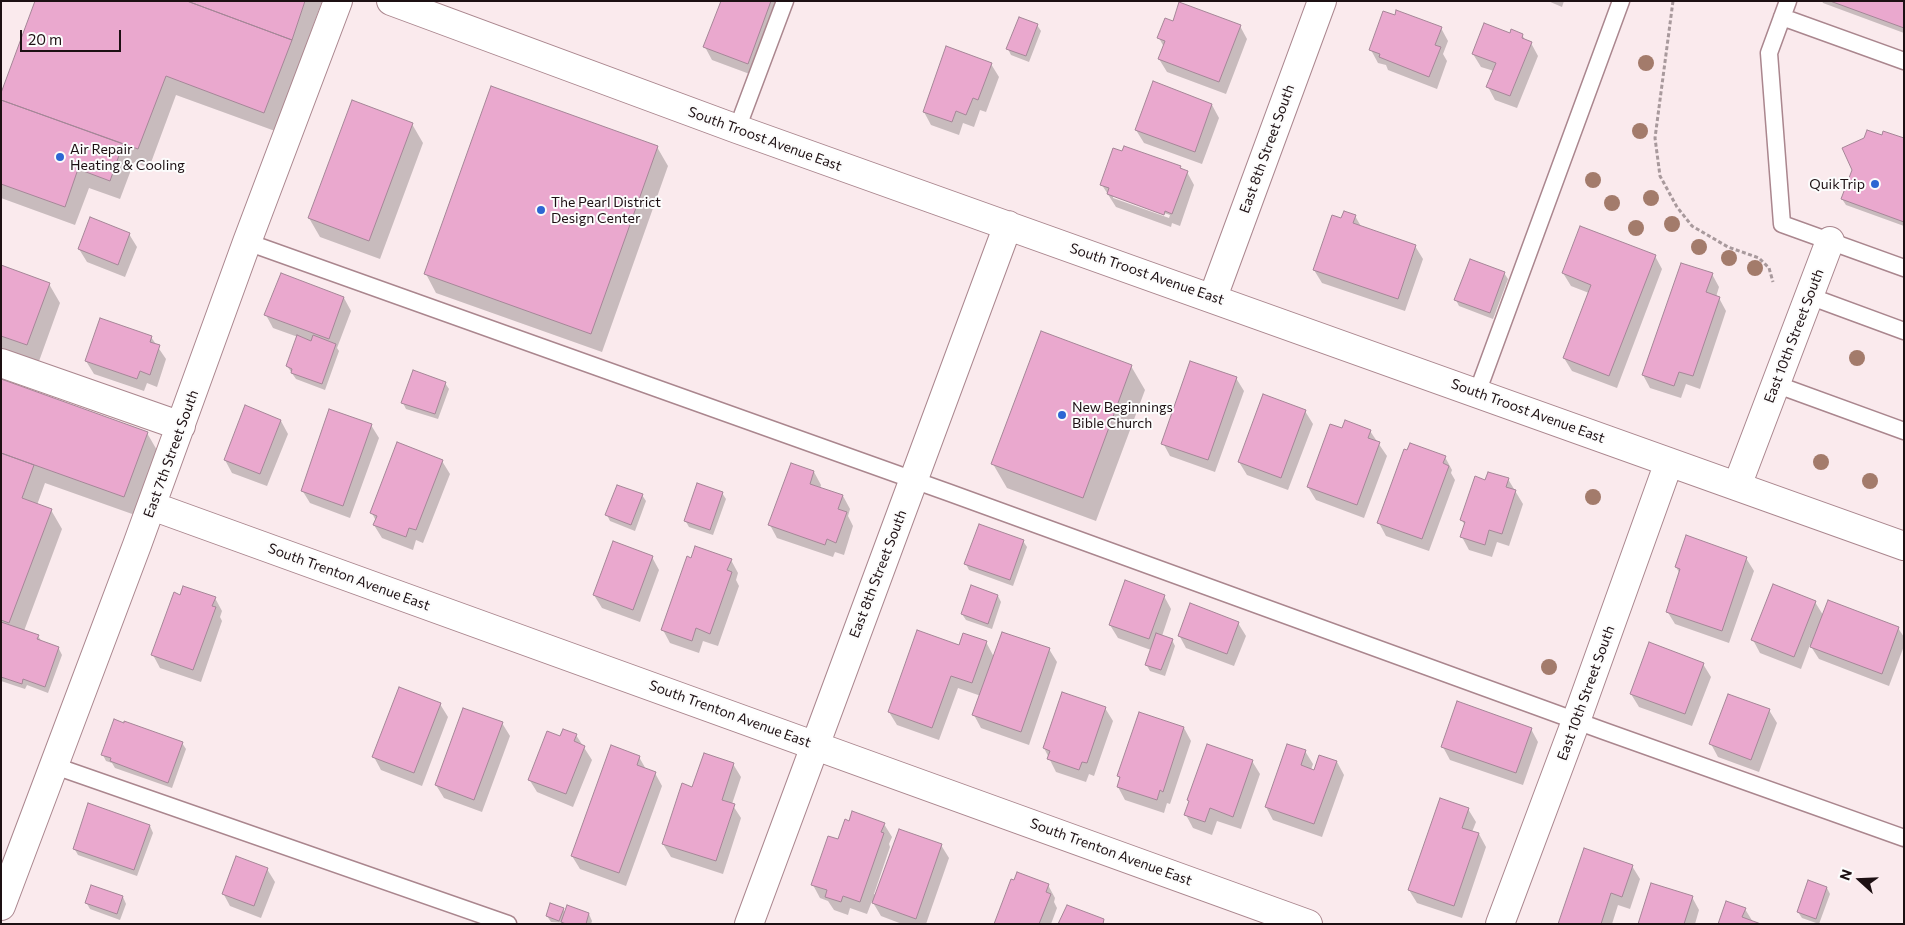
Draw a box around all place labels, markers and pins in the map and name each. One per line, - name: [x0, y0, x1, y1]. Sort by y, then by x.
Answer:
- place label: Air Repair Heating & Cooling: [70, 141, 185, 174]
- marker: Air Repair Heating & Cooling: [54, 151, 66, 163]
- place label: QuikTrip: [1809, 176, 1865, 192]
- marker: QuikTrip: [1869, 178, 1881, 190]
- place label: The Pearl District Design Center: [551, 194, 661, 226]
- marker: The Pearl District Design Center: [535, 204, 547, 216]
- place label: New Beginnings Bible Church: [1072, 399, 1173, 432]
- marker: New Beginnings Bible Church: [1056, 409, 1068, 421]

